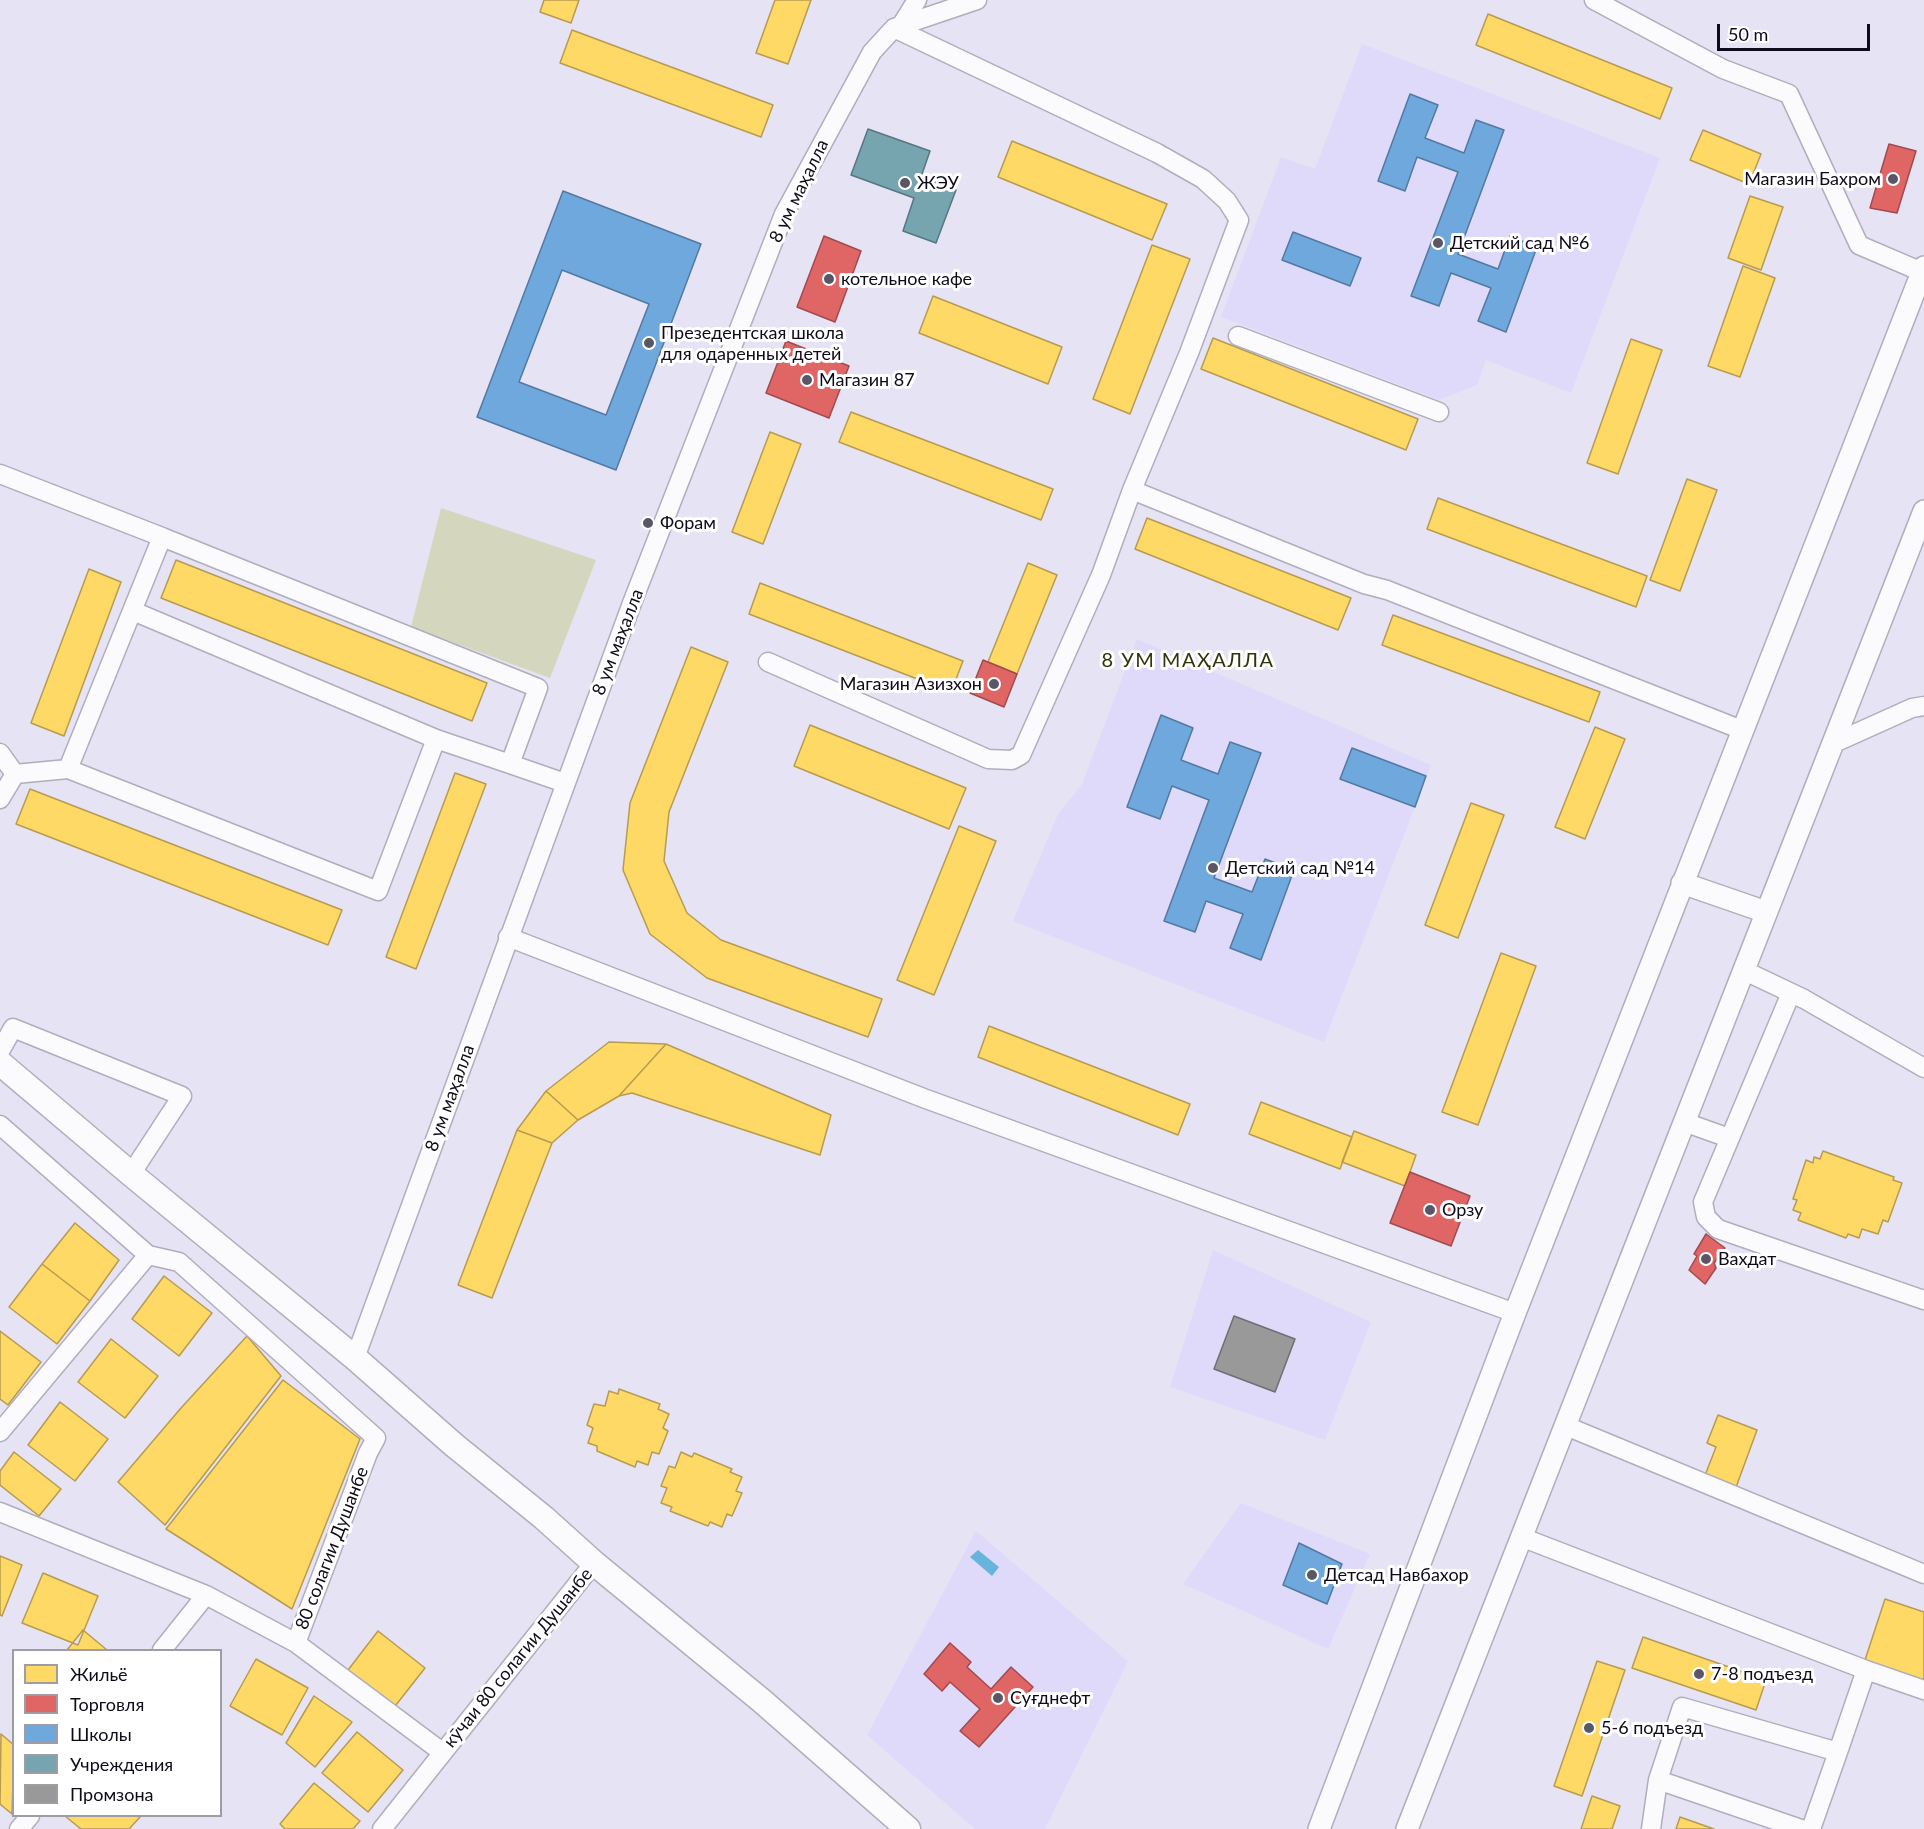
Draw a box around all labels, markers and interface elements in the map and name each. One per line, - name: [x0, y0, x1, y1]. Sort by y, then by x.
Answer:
- scale bar: [1720, 12, 1873, 50]
- text: 50 m: [1728, 23, 1768, 45]
- street label: 8 ум маҳалла: [765, 136, 833, 246]
- place label: Магазин Бахром: [1744, 168, 1881, 190]
- place label: ЖЭУ: [917, 172, 959, 194]
- marker: Магазин Бахром: [1886, 172, 1900, 186]
- marker: ЖЭУ: [898, 176, 912, 190]
- place label: Детский сад №6: [1450, 232, 1589, 254]
- marker: Детский сад №6: [1431, 236, 1445, 250]
- place label: котельное кафе: [841, 268, 972, 290]
- marker: котельное кафе: [822, 272, 836, 286]
- place label: Презедентская школа для одаренных детей: [661, 322, 844, 364]
- marker: Презедентская школа для одаренных детей: [642, 336, 656, 350]
- place label: Магазин 87: [819, 369, 915, 391]
- marker: Магазин 87: [800, 373, 814, 387]
- place label: Форам: [660, 512, 716, 534]
- marker: Форам: [641, 516, 655, 530]
- street label: 8 ум маҳалла: [588, 586, 648, 698]
- district label: 8 УМ МАҲАЛЛА: [1101, 649, 1275, 673]
- place label: Магазин Азизхон: [840, 673, 982, 695]
- marker: Магазин Азизхон: [987, 677, 1001, 691]
- place label: Детский сад №14: [1225, 857, 1375, 879]
- marker: Детский сад №14: [1206, 861, 1220, 875]
- street label: 8 ум маҳалла: [421, 1042, 479, 1154]
- place label: Орзу: [1442, 1199, 1483, 1221]
- marker: Орзу: [1423, 1203, 1437, 1217]
- place label: Вахдат: [1718, 1248, 1776, 1270]
- marker: Вахдат: [1699, 1252, 1713, 1266]
- street label: 80 солагии Душанбе: [291, 1464, 373, 1632]
- street label: кӯчаи 80 солагии Душанбе: [439, 1564, 597, 1752]
- place label: Детсад Навбахор: [1324, 1564, 1469, 1586]
- marker: Детсад Навбахор: [1305, 1568, 1319, 1582]
- legend: [12, 1649, 222, 1817]
- text: Жильё: [70, 1663, 128, 1685]
- place label: 7-8 подъезд: [1711, 1663, 1813, 1685]
- marker: 7-8 подъезд: [1692, 1667, 1706, 1681]
- place label: Суғднефт: [1010, 1687, 1090, 1709]
- marker: Суғднефт: [991, 1691, 1005, 1705]
- text: Торговля: [70, 1693, 144, 1715]
- place label: 5-6 подъезд: [1601, 1717, 1703, 1739]
- marker: 5-6 подъезд: [1582, 1721, 1596, 1735]
- text: Школы: [70, 1723, 132, 1745]
- text: Учреждения: [70, 1753, 173, 1775]
- text: Промзона: [70, 1783, 153, 1805]

